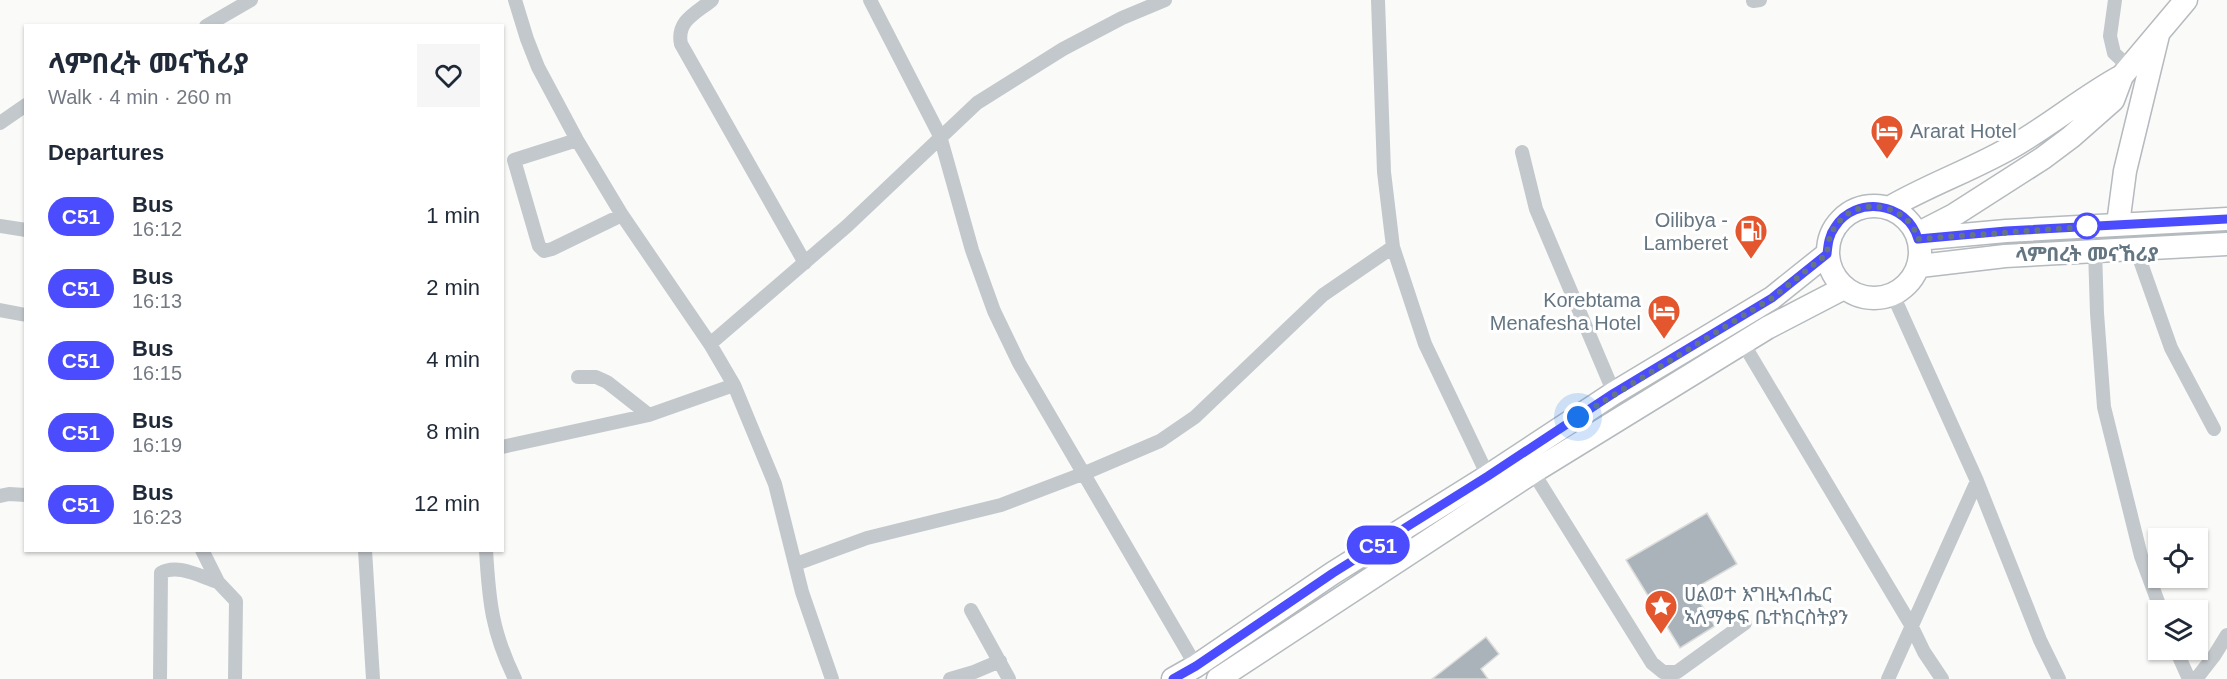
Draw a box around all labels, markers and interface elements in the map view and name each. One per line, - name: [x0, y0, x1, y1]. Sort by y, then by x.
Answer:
- button: heart: [417, 44, 480, 107]
- text: ላምበረት መናኸሪያ: [48, 48, 249, 79]
- text: Walk · 4 min · 260 m: [48, 86, 232, 108]
- hotel icon: Ararat Hotel: [1869, 113, 1905, 160]
- place label: Ararat Hotel: [1910, 120, 2017, 142]
- text: Departures: [48, 140, 164, 165]
- text: Bus: [132, 192, 174, 217]
- text: 1 min: [426, 203, 480, 228]
- text: C51: [62, 205, 100, 228]
- place label: Oilibya - Lamberet: [1644, 209, 1728, 254]
- fuel station icon: Oilibya - Lamberet: [1733, 213, 1769, 260]
- marker: ላምበረት መናኸሪያ: [2074, 213, 2100, 239]
- text: 16:12: [132, 218, 182, 240]
- place label: ላምበረት መናኸሪያ: [2015, 243, 2159, 265]
- text: Bus: [132, 264, 174, 289]
- text: 2 min: [426, 275, 480, 300]
- text: C51: [62, 277, 100, 300]
- place label: Korebtama Menafesha Hotel: [1490, 289, 1642, 334]
- text: 16:13: [132, 290, 182, 312]
- hotel icon: Korebtama Menafesha Hotel: [1646, 293, 1682, 340]
- text: Bus: [132, 336, 174, 361]
- text: 4 min: [426, 347, 480, 372]
- text: C51: [62, 349, 100, 372]
- text: 16:15: [132, 362, 182, 384]
- your location: [1563, 402, 1593, 432]
- text: Bus: [132, 408, 174, 433]
- text: 8 min: [426, 419, 480, 444]
- text: C51: [62, 421, 100, 444]
- text: 16:19: [132, 434, 182, 456]
- text: Bus: [132, 480, 174, 505]
- text: 12 min: [414, 491, 480, 516]
- text: C51: [62, 493, 100, 516]
- text: 16:23: [132, 506, 182, 528]
- line badge: C51: [1344, 526, 1412, 564]
- map controls: [2148, 528, 2208, 660]
- button: locate: [2148, 528, 2208, 588]
- text: C51: [1359, 534, 1397, 557]
- place label: ሀልወተ እግዚኣብሔር ኣለማቀፍ ቤተክርስትያን: [1684, 583, 1849, 628]
- place icon: ሀልወተ እግዚኣብሔር ኣለማቀፍ ቤተክርስትያን: [1643, 588, 1679, 635]
- button: layers: [2148, 600, 2208, 660]

